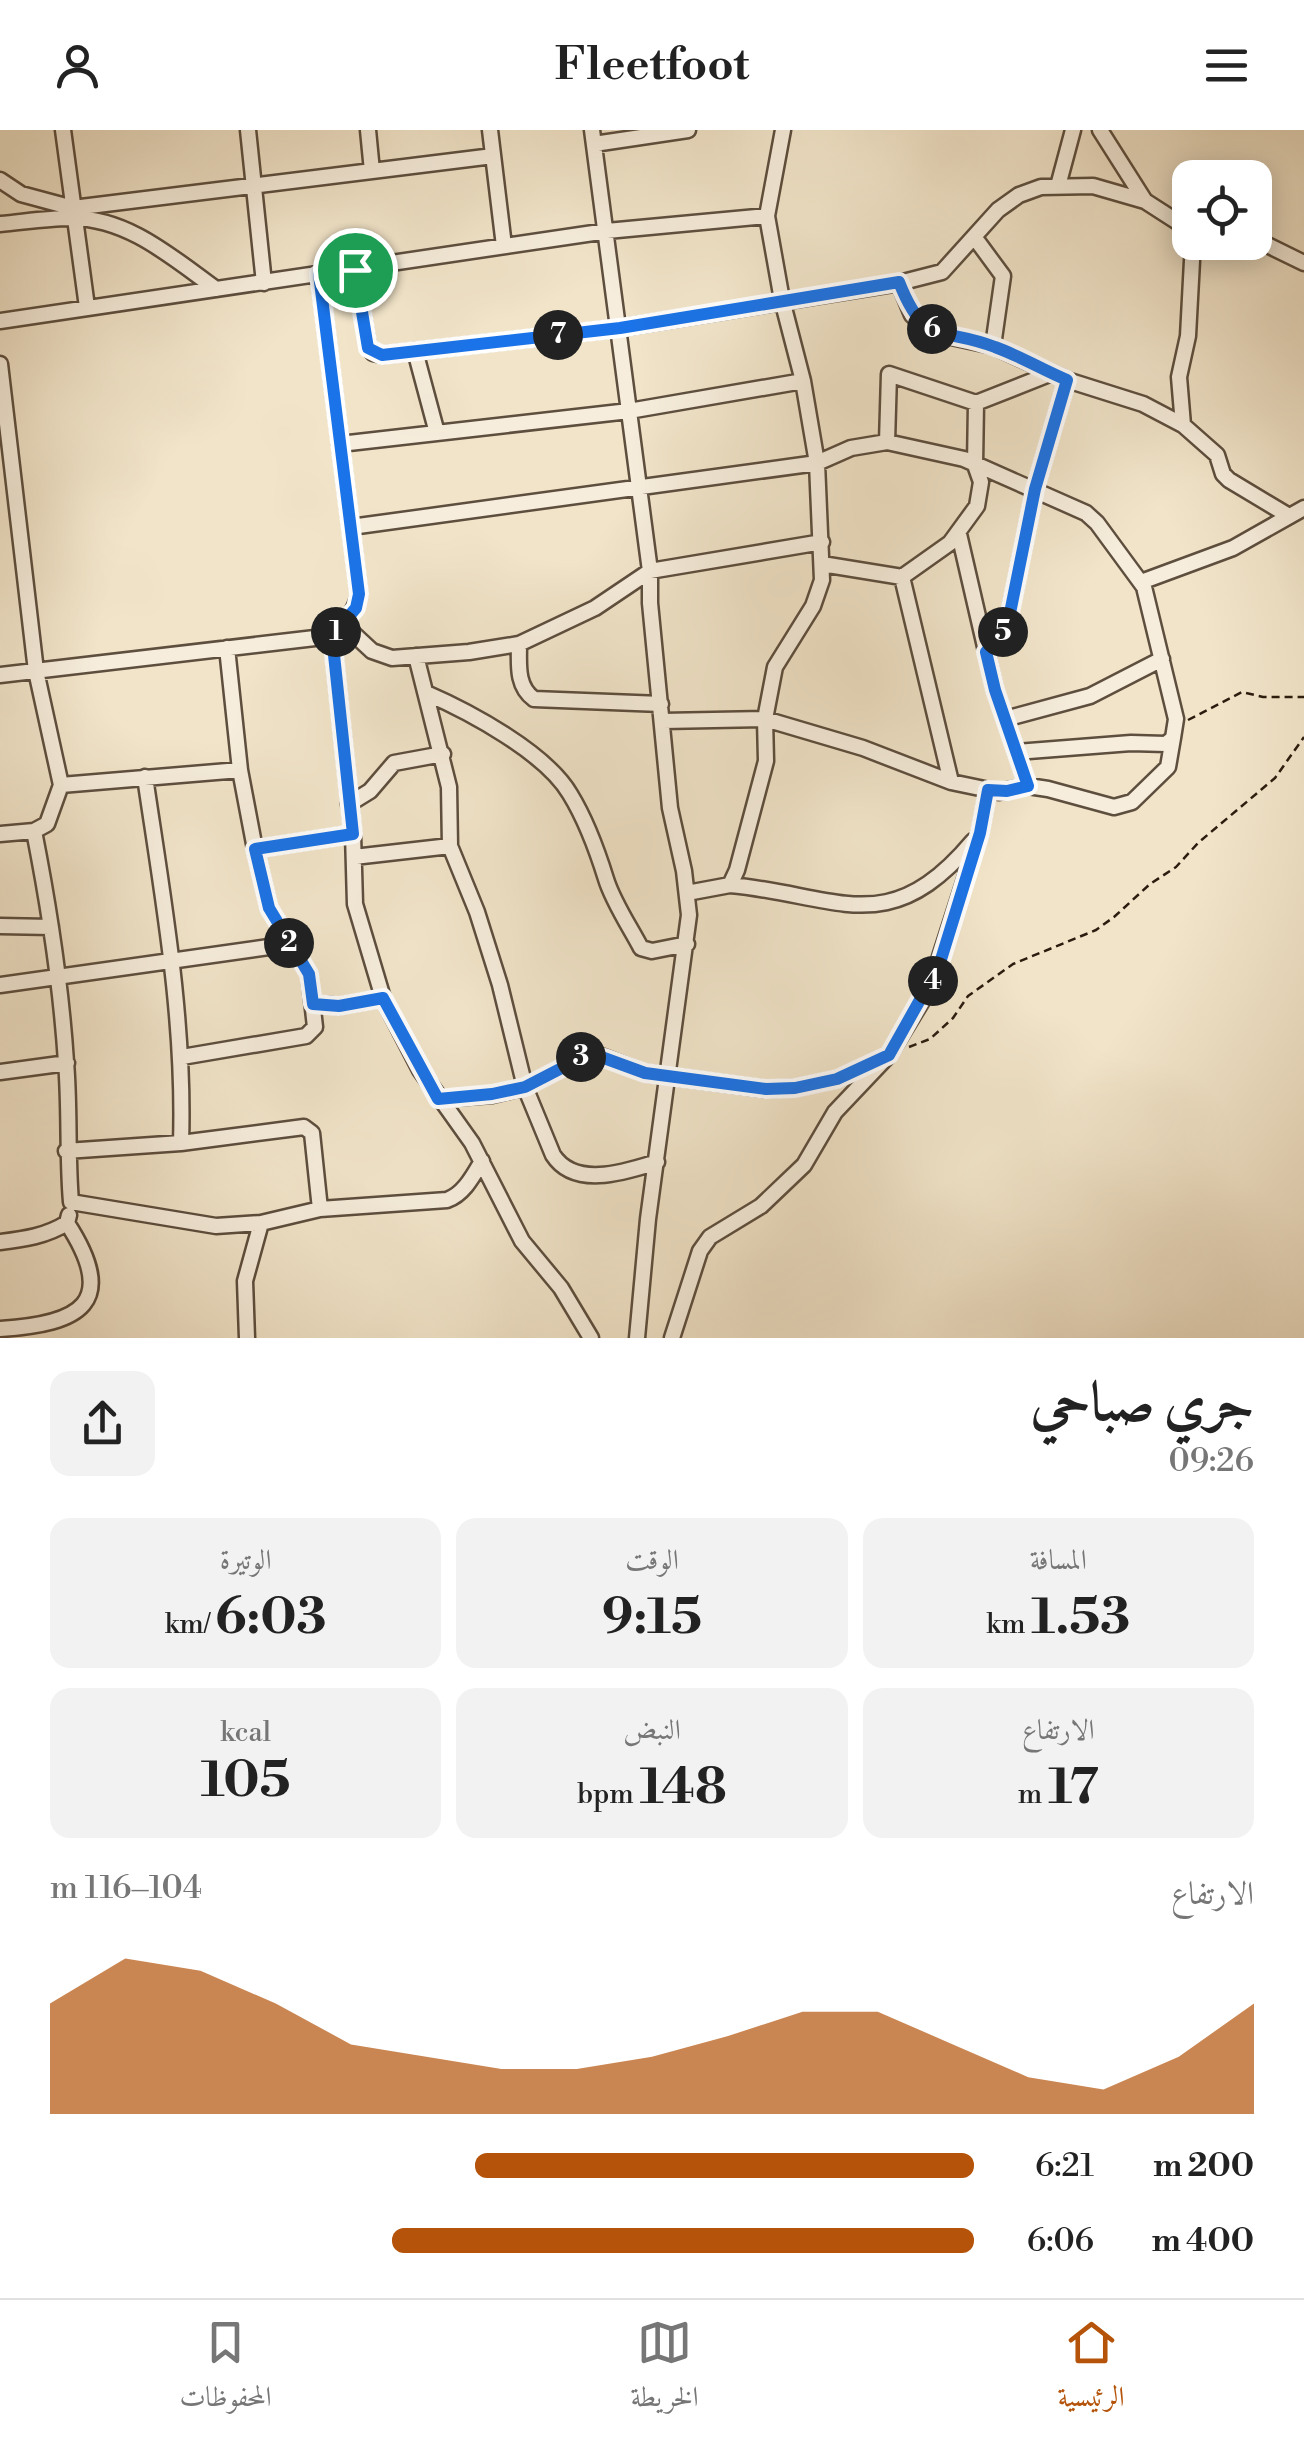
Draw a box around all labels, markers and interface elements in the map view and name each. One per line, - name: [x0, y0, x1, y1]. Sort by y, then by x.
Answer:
- text: Fleetfoot: [555, 37, 749, 94]
- icon: person: [50, 38, 105, 93]
- icon: menu: [1199, 38, 1254, 93]
- map controls: [1172, 160, 1272, 260]
- button: locate: [1172, 160, 1272, 260]
- pin: [313, 228, 398, 313]
- icon: arrive: [328, 243, 383, 298]
- pin: 6: [907, 304, 957, 354]
- pin: 7: [533, 310, 583, 360]
- text: 6: [923, 311, 941, 346]
- text: 7: [550, 317, 566, 352]
- pin: 1: [311, 607, 361, 657]
- pin: 5: [978, 607, 1028, 657]
- text: 1: [329, 614, 343, 649]
- text: 5: [994, 614, 1012, 649]
- pin: 2: [264, 918, 314, 968]
- text: 2: [280, 925, 298, 960]
- pin: 4: [908, 956, 958, 1006]
- text: 4: [924, 963, 942, 998]
- pin: 3: [556, 1032, 606, 1082]
- text: 3: [573, 1039, 589, 1074]
- text: جري صباحي: [1030, 1369, 1254, 1438]
- button: share: [50, 1371, 155, 1476]
- text: 09:26: [1169, 1441, 1254, 1481]
- text: الوتيرة: [220, 1543, 272, 1578]
- text: الوقت: [625, 1543, 679, 1578]
- text: المسافة: [1030, 1543, 1087, 1578]
- text: 6:03: [215, 1587, 327, 1649]
- text: 9:15: [602, 1587, 702, 1649]
- text: 1.53: [1031, 1587, 1130, 1649]
- text: /km: [165, 1607, 215, 1642]
- text: km: [986, 1607, 1031, 1642]
- text: النبض: [623, 1713, 681, 1748]
- text: الارتفاع: [1022, 1713, 1095, 1748]
- text: kcal: [220, 1715, 271, 1750]
- text: 105: [201, 1750, 291, 1812]
- text: 148: [640, 1757, 727, 1819]
- text: 17: [1048, 1757, 1099, 1819]
- text: bpm: [577, 1777, 640, 1812]
- text: m: [1018, 1777, 1048, 1812]
- text: 104–116 m: [50, 1868, 202, 1908]
- text: الارتفاع: [1171, 1874, 1254, 1914]
- text: 6:21: [1035, 2146, 1094, 2186]
- text: 200 m: [1153, 2146, 1254, 2186]
- text: 6:06: [1027, 2221, 1094, 2261]
- text: 400 m: [1152, 2221, 1254, 2261]
- tab: المحفوظات: [179, 2315, 272, 2424]
- tab: الخريطة: [630, 2315, 699, 2424]
- tab: الرئيسية: [1057, 2315, 1125, 2424]

